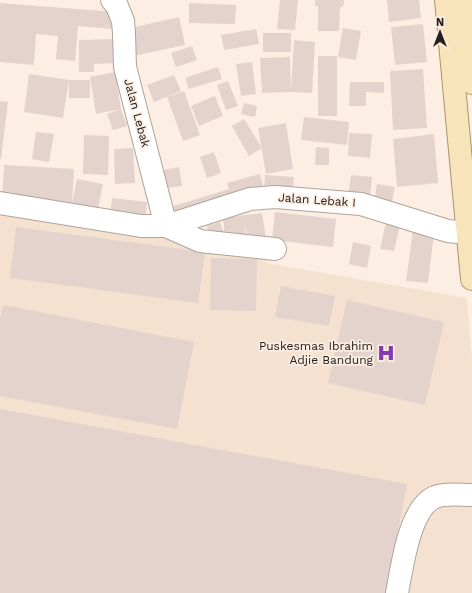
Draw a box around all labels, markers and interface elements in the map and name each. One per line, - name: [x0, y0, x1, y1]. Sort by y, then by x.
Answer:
- north arrow: [420, 12, 460, 52]
- text: N: [436, 16, 444, 29]
- street label: Jalan Lebak: [121, 77, 153, 149]
- street label: Jalan Lebak I: [278, 190, 356, 210]
- place label: Puskesmas Ibrahim Adjie Bandung: [259, 339, 374, 367]
- hospital icon: Puskesmas Ibrahim Adjie Bandung: [376, 343, 396, 363]

